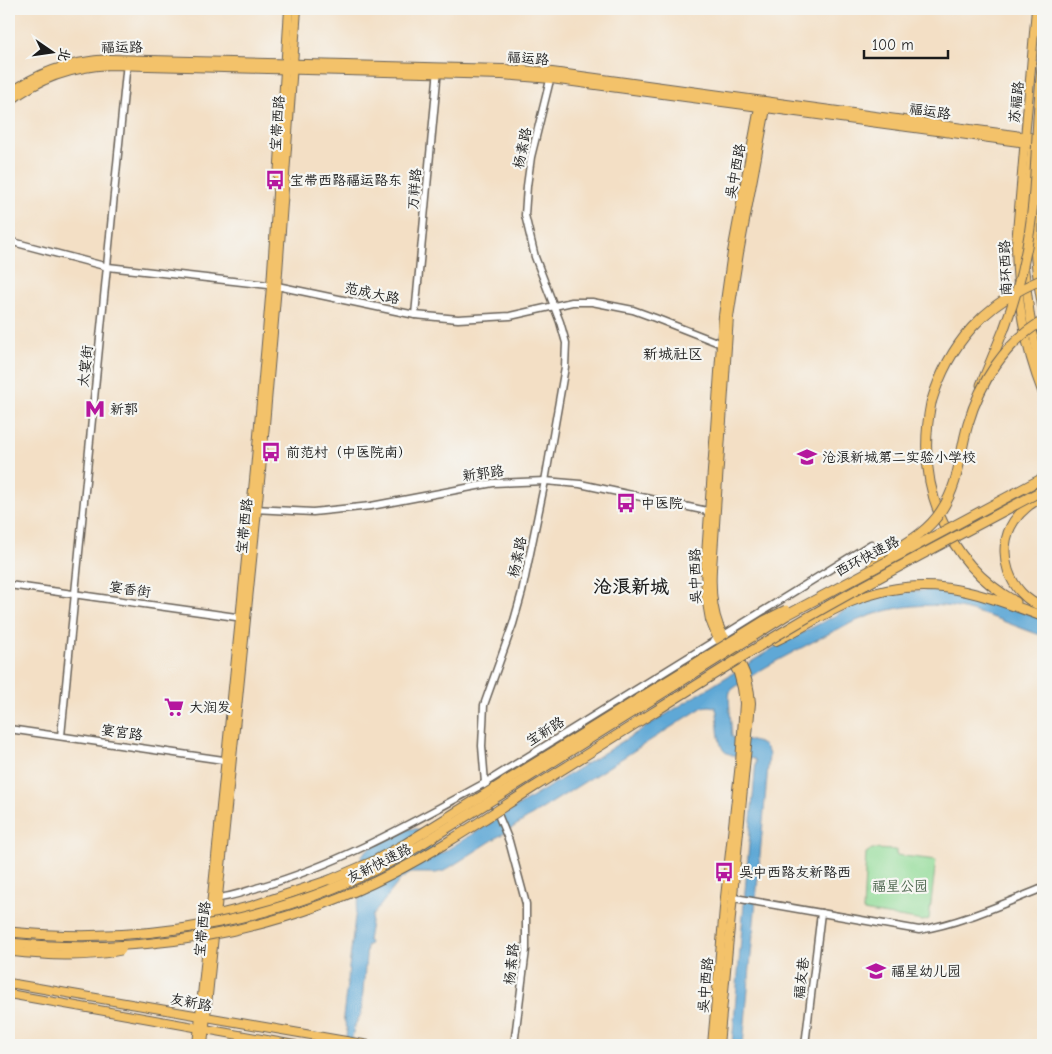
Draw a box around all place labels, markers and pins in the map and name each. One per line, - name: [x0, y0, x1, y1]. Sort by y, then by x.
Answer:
- bus stop icon: 宝带西路福运路东: [264, 169, 286, 191]
- place label: 宝带西路福运路东: [290, 172, 402, 189]
- metro station icon: 新郭: [84, 398, 106, 420]
- place label: 新郭: [110, 401, 138, 418]
- bus stop icon: 前范村（中医院南）: [260, 441, 282, 463]
- place label: 前范村（中医院南）: [286, 444, 412, 461]
- school or university icon: 沧浪新城第二实验小学校: [796, 446, 818, 468]
- place label: 沧浪新城第二实验小学校: [822, 449, 976, 466]
- bus stop icon: 中医院: [615, 492, 637, 514]
- place label: 中医院: [641, 495, 683, 512]
- supermarket icon: 大润发: [163, 696, 185, 718]
- place label: 大润发: [189, 699, 231, 716]
- bus stop icon: 吴中西路友新路西: [713, 861, 735, 883]
- place label: 吴中西路友新路西: [739, 864, 851, 881]
- school or university icon: 福星幼儿园: [865, 960, 887, 982]
- place label: 福星幼儿园: [891, 963, 961, 980]

